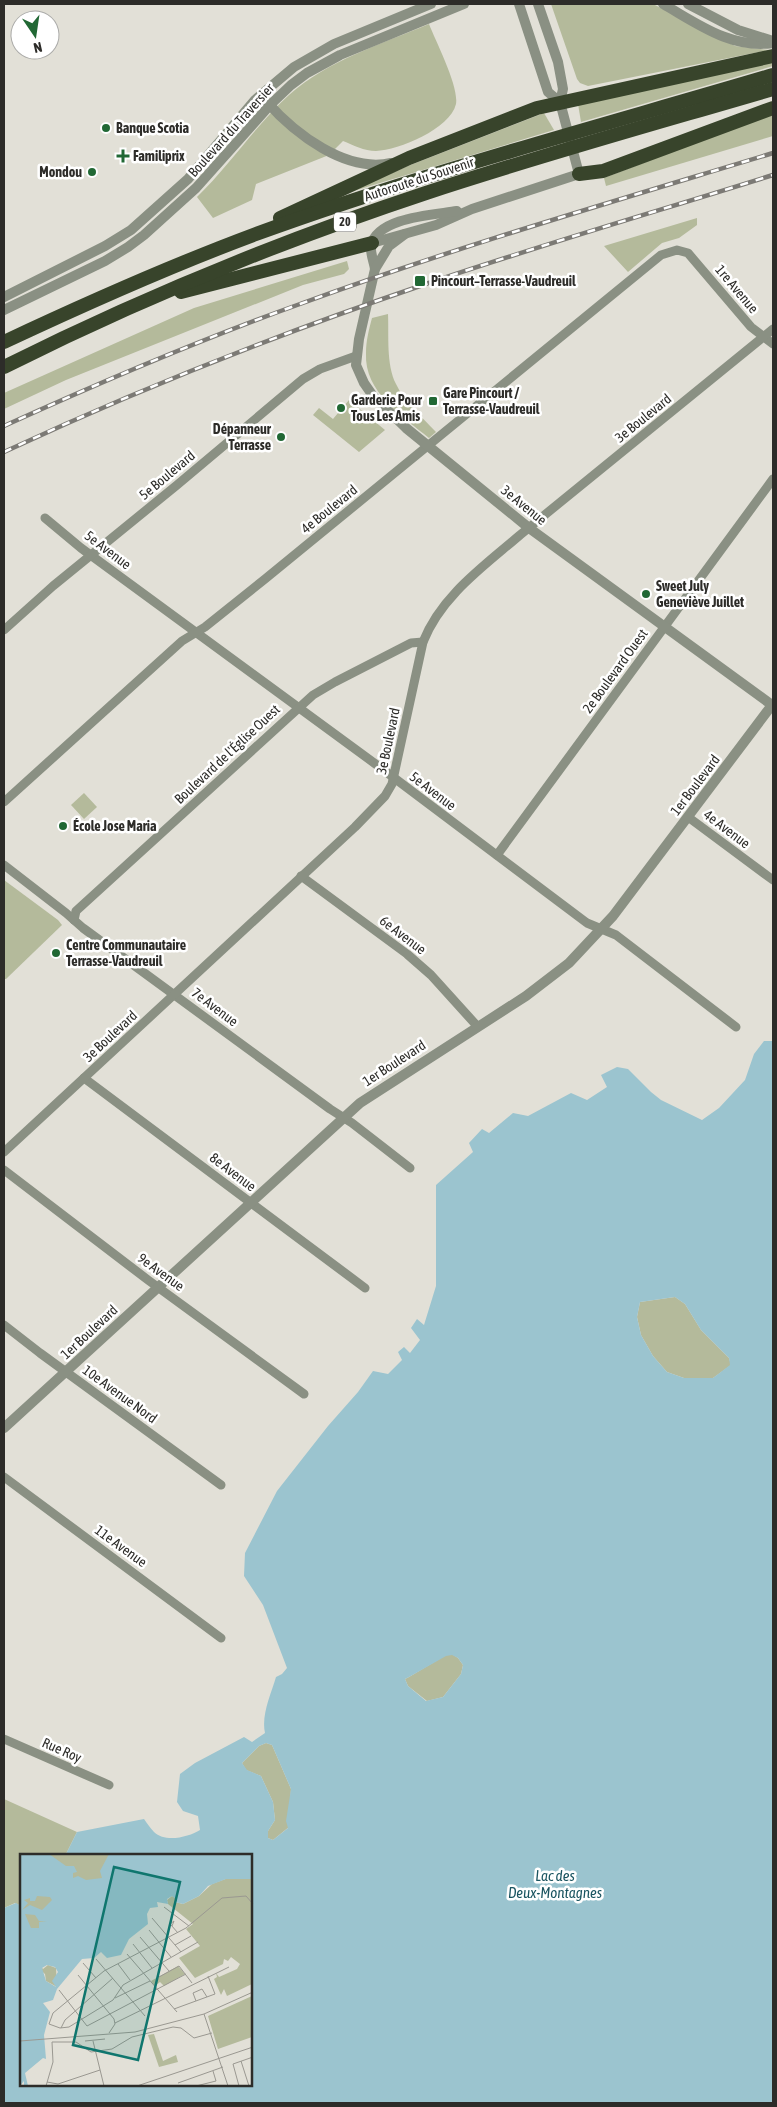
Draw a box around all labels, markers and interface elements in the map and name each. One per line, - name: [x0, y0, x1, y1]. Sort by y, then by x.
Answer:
- north arrow: [10, 10, 60, 60]
- text: N: [32, 39, 44, 56]
- street label: Boulevard du Traversier: [185, 79, 278, 180]
- place label: Banque Scotia: [116, 120, 189, 136]
- marker: Banque Scotia: [100, 122, 112, 134]
- place label: Familiprix: [133, 148, 185, 164]
- marker: Familiprix: [117, 150, 129, 162]
- street label: Autoroute du Souvenir: [362, 153, 477, 204]
- place label: Mondou: [39, 164, 82, 180]
- marker: Mondou: [86, 166, 98, 178]
- road number: 20: [334, 212, 356, 232]
- street label: 1re Avenue: [712, 262, 762, 316]
- place label: Pincourt–Terrasse-Vaudreuil: [431, 273, 576, 289]
- marker: Pincourt–Terrasse-Vaudreuil: [413, 274, 427, 288]
- place label: Gare Pincourt / Terrasse-Vaudreuil: [443, 385, 540, 417]
- street label: 3e Boulevard: [612, 391, 674, 445]
- place label: Garderie Pour Tous Les Amis: [351, 392, 423, 424]
- marker: Gare Pincourt / Terrasse-Vaudreuil: [427, 395, 439, 407]
- marker: Garderie Pour Tous Les Amis: [335, 402, 347, 414]
- place label: Dépanneur Terrasse: [213, 421, 272, 453]
- marker: Dépanneur Terrasse: [275, 431, 287, 443]
- street label: 5e Boulevard: [136, 447, 198, 503]
- street label: 4e Boulevard: [298, 482, 360, 536]
- street label: 3e Avenue: [498, 482, 550, 528]
- street label: 5e Avenue: [82, 527, 134, 573]
- place label: Sweet July Geneviève Juillet: [656, 578, 744, 610]
- marker: Sweet July Geneviève Juillet: [640, 588, 652, 600]
- street label: 2e Boulevard Ouest: [579, 626, 651, 716]
- street label: Boulevard de l'Église Ouest: [171, 701, 283, 807]
- street label: 3e Boulevard: [373, 706, 403, 776]
- street label: 1er Boulevard: [667, 752, 723, 818]
- street label: 5e Avenue: [407, 768, 459, 814]
- street label: 4e Avenue: [701, 806, 753, 852]
- place label: École Jose Maria: [73, 818, 157, 834]
- marker: École Jose Maria: [57, 820, 69, 832]
- street label: 6e Avenue: [377, 912, 429, 958]
- place label: Centre Communautaire Terrasse-Vaudreuil: [66, 937, 186, 969]
- marker: Centre Communautaire Terrasse-Vaudreuil: [50, 947, 62, 959]
- street label: 7e Avenue: [189, 984, 241, 1030]
- street label: 3e Boulevard: [80, 1007, 140, 1065]
- street label: 1er Boulevard: [360, 1037, 428, 1089]
- street label: 8e Avenue: [207, 1149, 259, 1195]
- street label: 9e Avenue: [135, 1250, 187, 1294]
- street label: 1er Boulevard: [57, 1302, 121, 1362]
- street label: 10e Avenue Nord: [80, 1362, 160, 1426]
- street label: 11e Avenue: [92, 1522, 150, 1570]
- street label: Rue Roy: [40, 1734, 84, 1766]
- inset map: [20, 1854, 252, 2087]
- water label: Lac des Deux-Montagnes: [508, 1867, 602, 1901]

